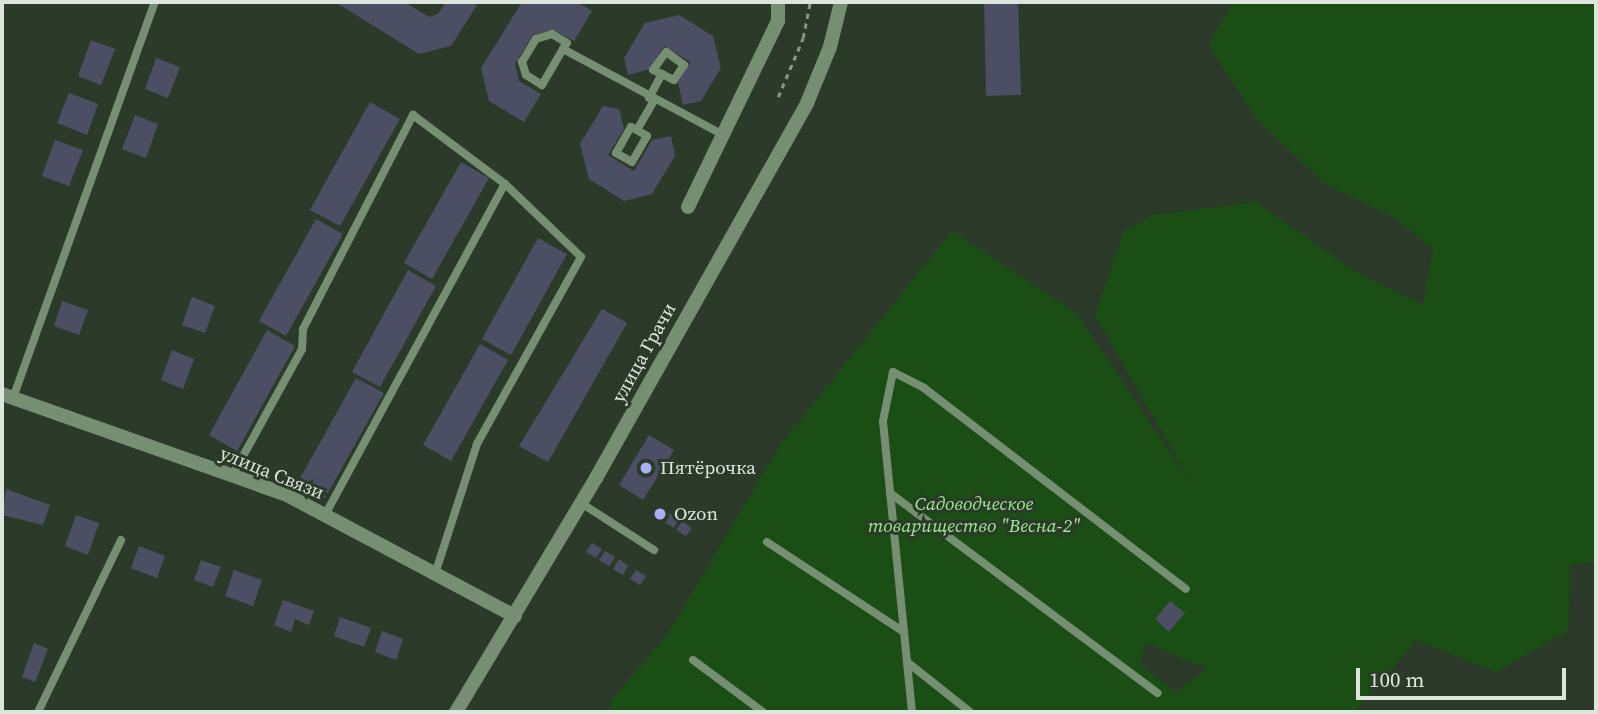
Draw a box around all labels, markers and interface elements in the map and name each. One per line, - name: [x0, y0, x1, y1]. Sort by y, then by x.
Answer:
- street label: улица Грачи: [607, 299, 681, 407]
- street label: улица Связи: [217, 442, 327, 504]
- place label: Пятёрочка: [660, 457, 756, 479]
- marker: Пятёрочка: [638, 460, 654, 476]
- park label: Садоводческое товарищество "Весна-2": [868, 493, 1080, 537]
- place label: Ozon: [674, 503, 718, 525]
- marker: Ozon: [652, 506, 668, 522]
- scale bar: [1360, 654, 1570, 698]
- text: 100 m: [1369, 665, 1424, 694]

